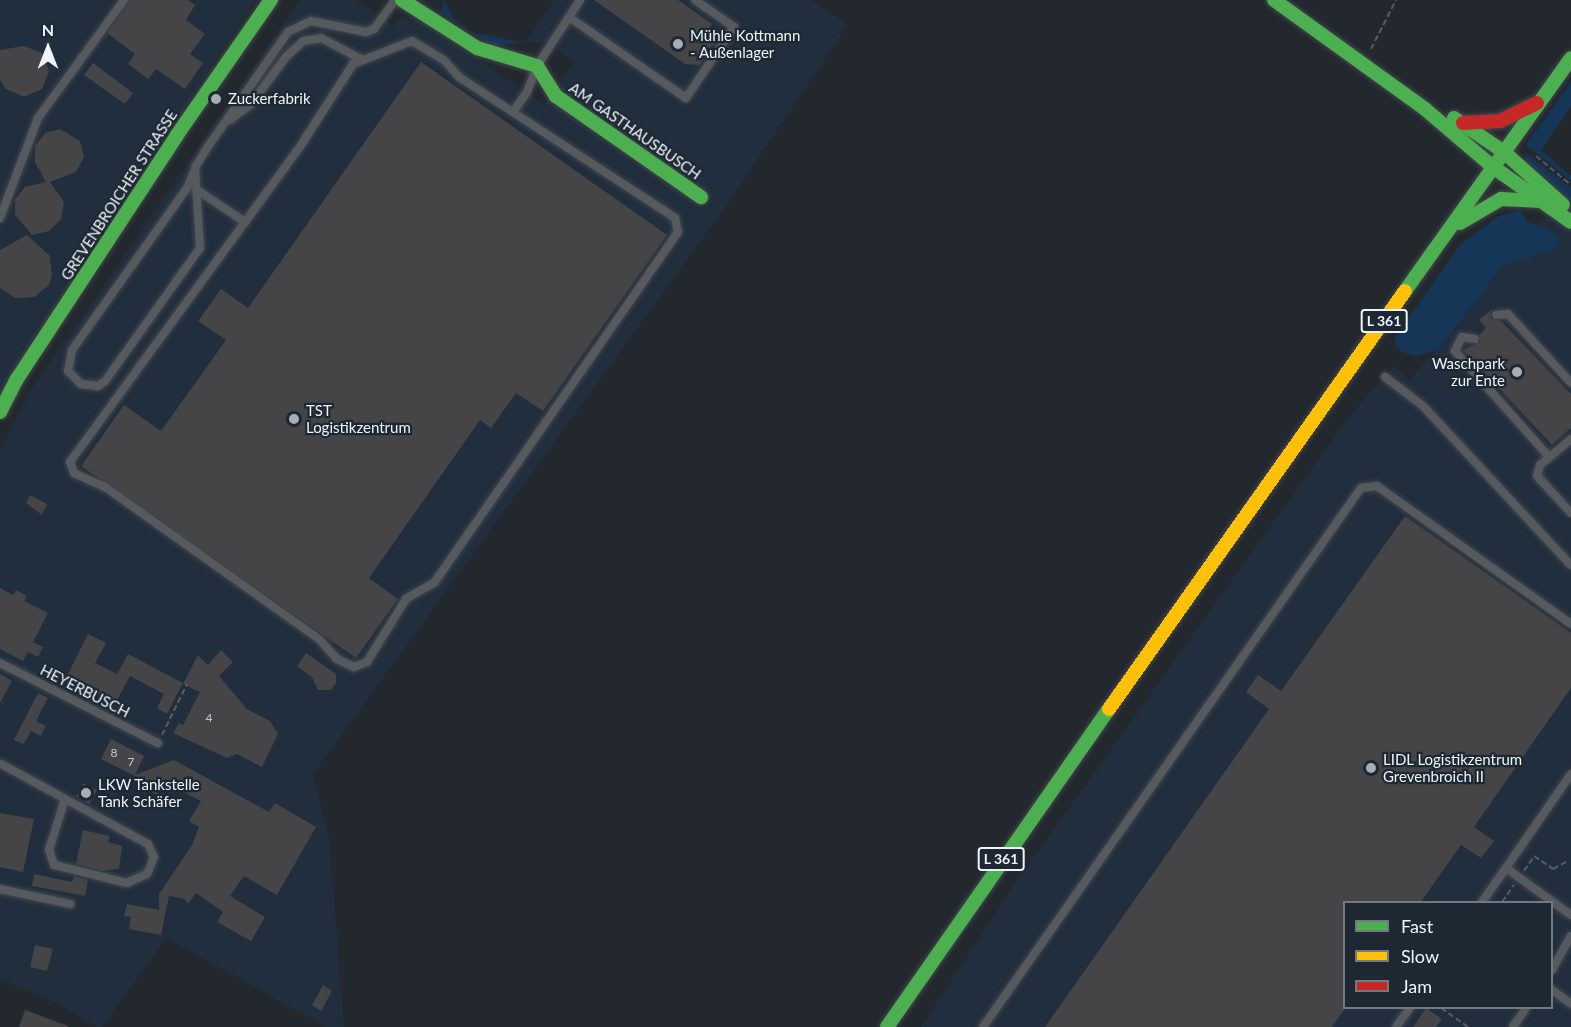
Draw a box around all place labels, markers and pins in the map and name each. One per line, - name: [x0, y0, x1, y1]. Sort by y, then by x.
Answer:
- place label: Mühle Kottmann - Außenlager: [690, 26, 800, 61]
- marker: Mühle Kottmann - Außenlager: [671, 37, 685, 51]
- place label: Zuckerfabrik: [228, 90, 311, 108]
- marker: Zuckerfabrik: [209, 92, 223, 106]
- place label: Waschpark zur Ente: [1432, 354, 1505, 389]
- marker: Waschpark zur Ente: [1510, 365, 1524, 379]
- place label: TST Logistikzentrum: [306, 401, 411, 436]
- marker: TST Logistikzentrum: [287, 412, 301, 426]
- place label: LIDL Logistikzentrum Grevenbroich II: [1383, 750, 1523, 785]
- marker: LIDL Logistikzentrum Grevenbroich II: [1364, 761, 1378, 775]
- place label: LKW Tankstelle Tank Schäfer: [98, 775, 200, 810]
- marker: LKW Tankstelle Tank Schäfer: [79, 786, 93, 800]

